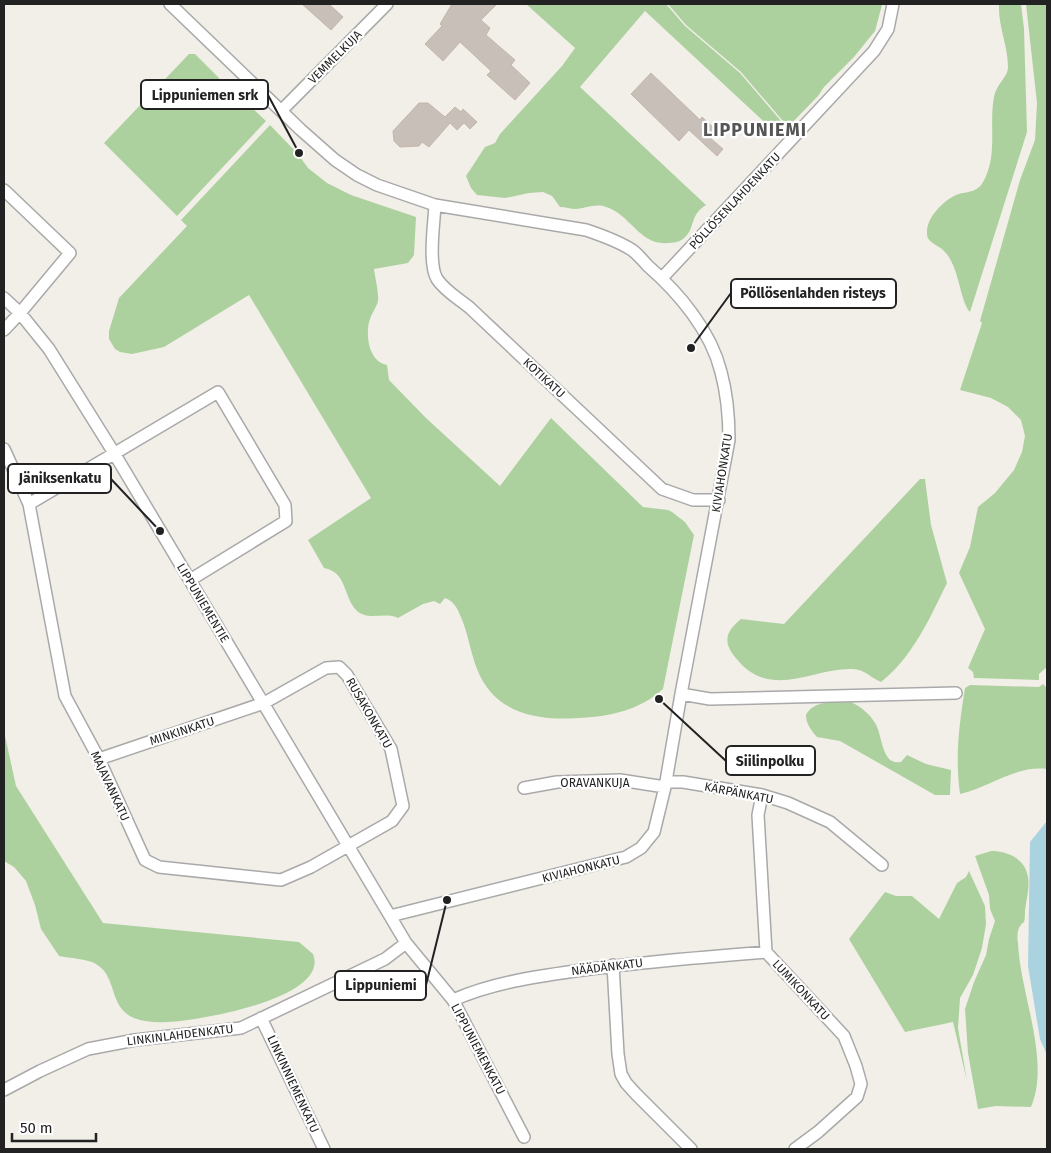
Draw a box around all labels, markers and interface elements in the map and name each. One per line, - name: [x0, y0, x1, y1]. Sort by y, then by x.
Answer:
- street label: VEMMELKUJA: [305, 27, 365, 87]
- callout: Lippuniemen srk: [141, 80, 268, 109]
- text: Lippuniemen srk: [152, 87, 259, 104]
- district label: LIPPUNIEMI: [703, 119, 807, 141]
- street label: PÖLLÖSENLAHDENKATU: [685, 148, 783, 252]
- callout: Pöllösenlahden risteys: [731, 279, 896, 308]
- text: Pöllösenlahden risteys: [740, 285, 886, 302]
- street label: KOTIKATU: [520, 355, 568, 401]
- street label: KIVIAHONKATU: [709, 432, 735, 514]
- callout: Jäniksenkatu: [8, 464, 111, 493]
- text: Jäniksenkatu: [18, 470, 101, 487]
- street label: LIPPUNIEMENTIE: [174, 561, 232, 645]
- street label: RUSAKONKATU: [343, 675, 395, 751]
- street label: MINKINKATU: [148, 714, 216, 748]
- callout: Siilinpolku: [726, 746, 815, 775]
- street label: MAJAVANKATU: [88, 749, 132, 823]
- text: Siilinpolku: [736, 753, 804, 770]
- street label: ORAVANKUJA: [560, 776, 630, 790]
- street label: KÄRPÄNKATU: [703, 778, 775, 807]
- street label: KIVIAHONKATU: [541, 853, 621, 885]
- street label: NÄÄDÄNKATU: [570, 955, 644, 978]
- street label: LUMIKONKATU: [769, 957, 833, 1023]
- callout: Lippuniemi: [335, 971, 426, 1000]
- text: Lippuniemi: [345, 977, 417, 994]
- street label: LIPPUNIEMENKATU: [448, 1001, 508, 1097]
- street label: LINKINLAHDENKATU: [126, 1022, 234, 1048]
- street label: LINKINNIEMENKATU: [264, 1033, 322, 1135]
- scale bar: [12, 1110, 96, 1142]
- text: 50 m: [20, 1119, 53, 1137]

